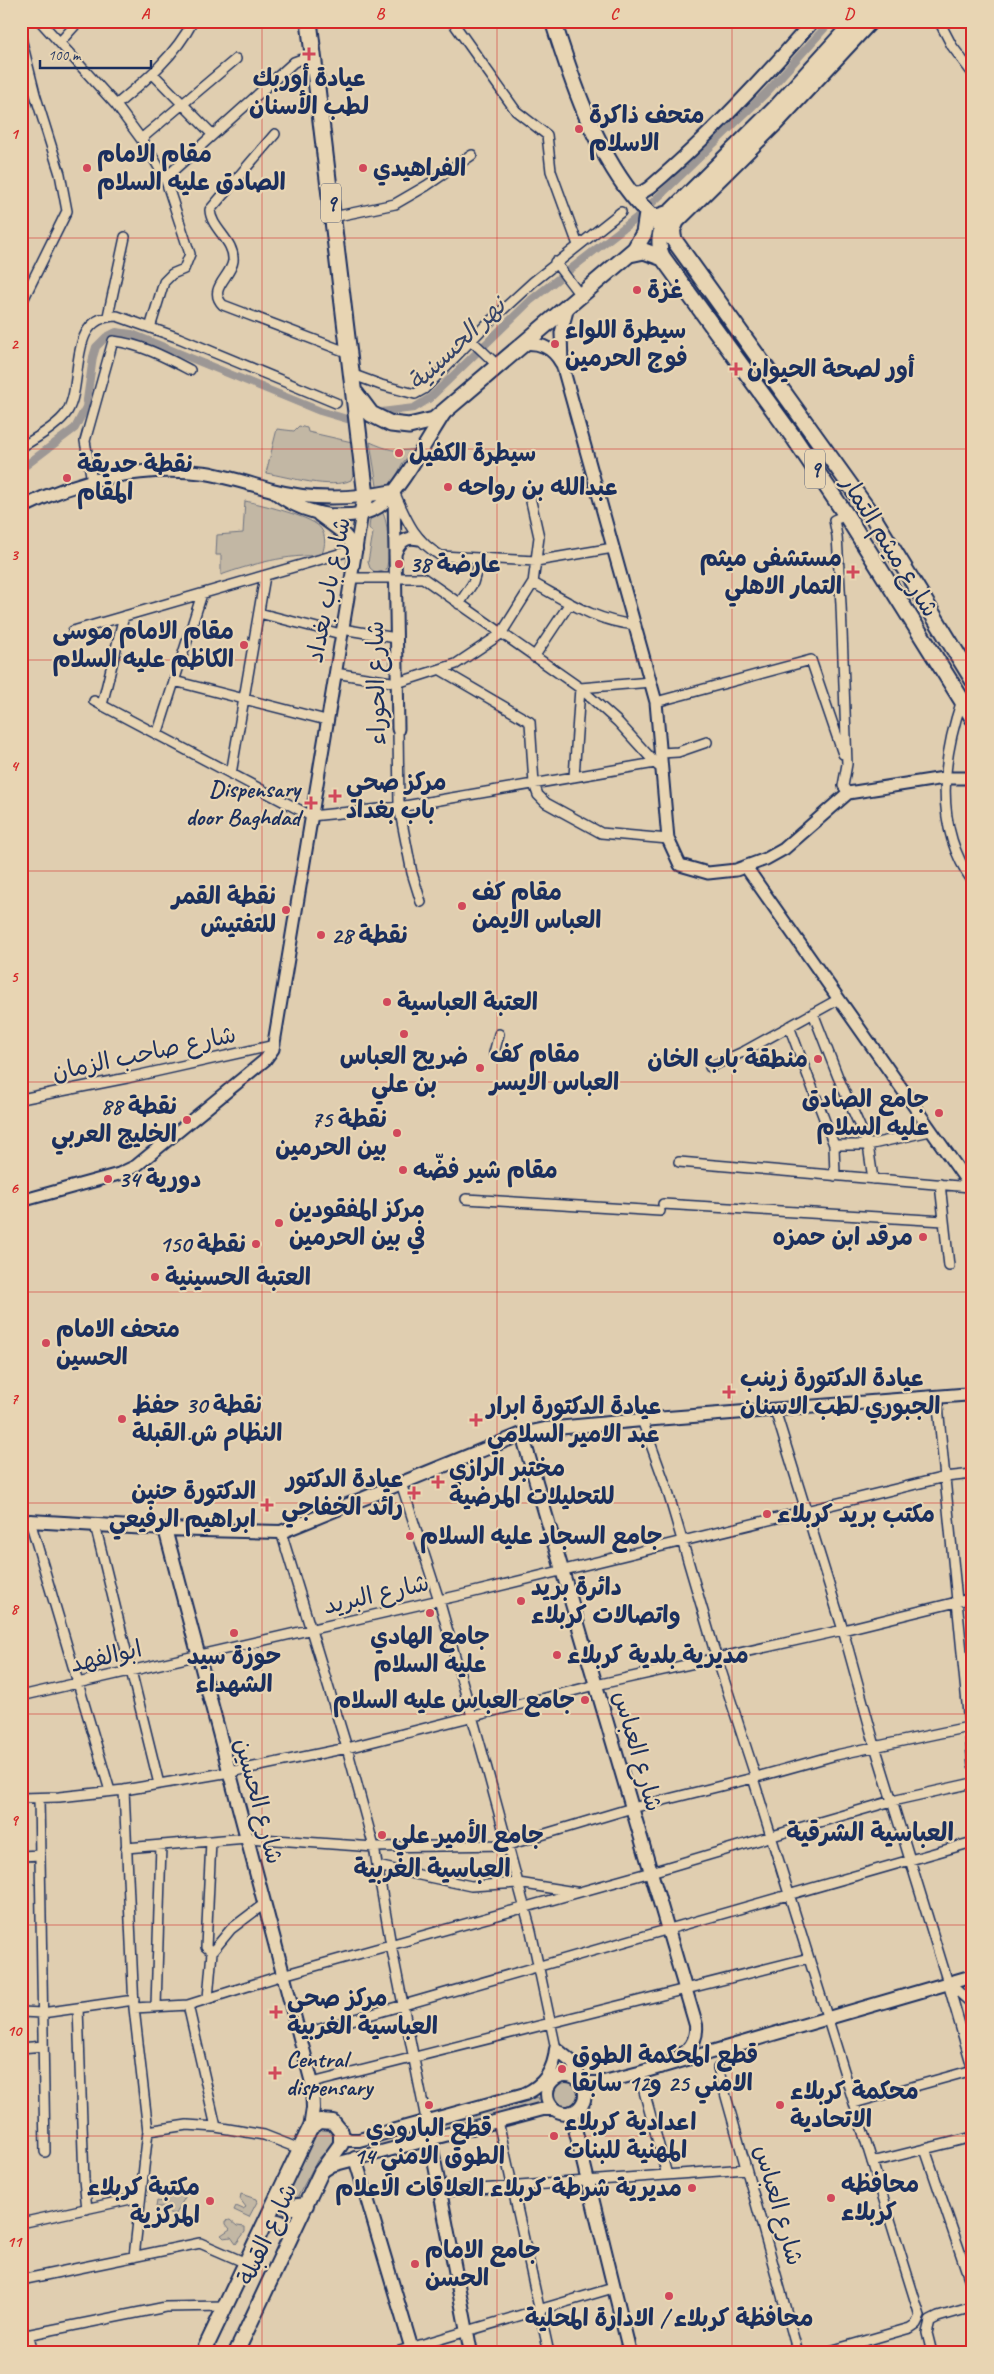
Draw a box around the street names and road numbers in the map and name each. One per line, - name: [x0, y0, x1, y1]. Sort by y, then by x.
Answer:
- road number: 9: [321, 184, 341, 222]
- road number: 9: [805, 449, 825, 488]
- street label: شارع ميثم التمار: [831, 469, 946, 624]
- street label: شارع باب بغداد: [299, 515, 359, 666]
- street label: شارع الحوراء: [360, 621, 394, 745]
- street label: شارع صاحب الزمان: [49, 1019, 239, 1089]
- street label: شارع البريد: [320, 1567, 432, 1623]
- street label: ابوالفهد: [67, 1633, 145, 1679]
- street label: شارع العباس: [605, 1687, 670, 1815]
- street label: شارع الحسين: [226, 1735, 290, 1868]
- street label: شارع العباس: [746, 2141, 811, 2269]
- street label: شارع القبلة: [231, 2179, 305, 2290]

